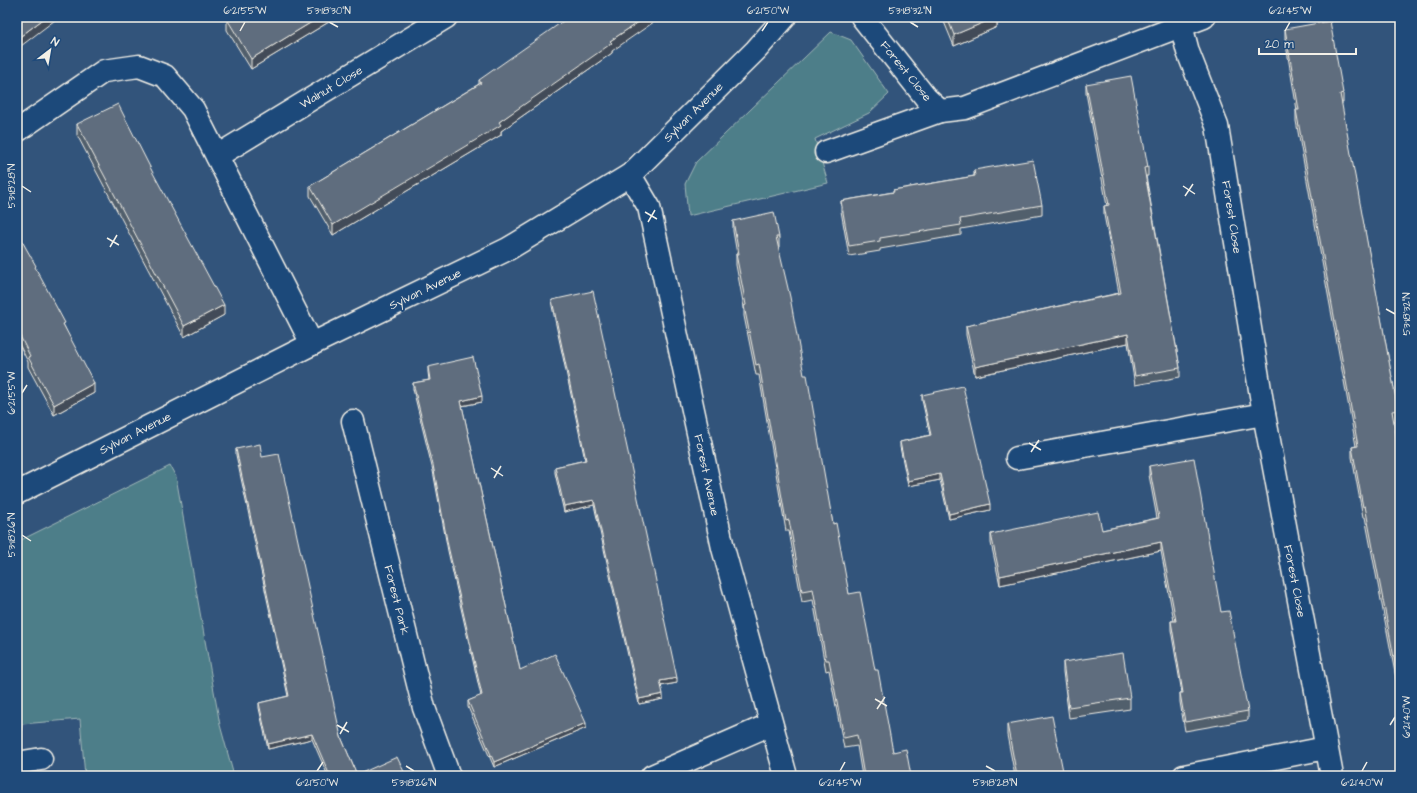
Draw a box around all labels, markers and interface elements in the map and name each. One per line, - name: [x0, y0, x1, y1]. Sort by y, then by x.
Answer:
- text: 6°21'55"W: [223, 4, 267, 18]
- text: 53°18'30"N: [307, 4, 351, 18]
- text: 6°21'50"W: [747, 4, 790, 18]
- text: 53°18'32"N: [888, 4, 932, 18]
- text: 6°21'45"W: [1269, 4, 1312, 18]
- north arrow: [30, 30, 70, 70]
- scale bar: [1259, 30, 1356, 56]
- text: N: [48, 34, 62, 50]
- text: 20 m: [1265, 36, 1294, 53]
- street label: Forest Close: [876, 37, 936, 106]
- street label: Walnut Close: [297, 62, 366, 113]
- street label: Sylvan Avenue: [660, 78, 728, 147]
- text: 53°18'28"N: [5, 164, 19, 208]
- street label: Forest Close: [1217, 179, 1246, 255]
- street label: Sylvan Avenue: [386, 264, 465, 315]
- text: 53°18'32"N: [1400, 292, 1414, 336]
- text: 6°21'55"W: [5, 371, 19, 415]
- street label: Sylvan Avenue: [96, 408, 175, 460]
- street label: Forest Avenue: [690, 433, 724, 518]
- text: 53°18'26"N: [5, 513, 19, 557]
- street label: Forest Close: [1279, 543, 1310, 619]
- street label: Forest Park: [380, 563, 414, 638]
- text: 6°21'40"W: [1400, 695, 1414, 738]
- text: 6°21'50"W: [296, 776, 339, 790]
- text: 53°18'26"N: [392, 776, 436, 790]
- text: 6°21'45"W: [819, 776, 862, 790]
- text: 53°18'28"N: [973, 776, 1017, 790]
- text: 6°21'40"W: [1341, 776, 1384, 790]

